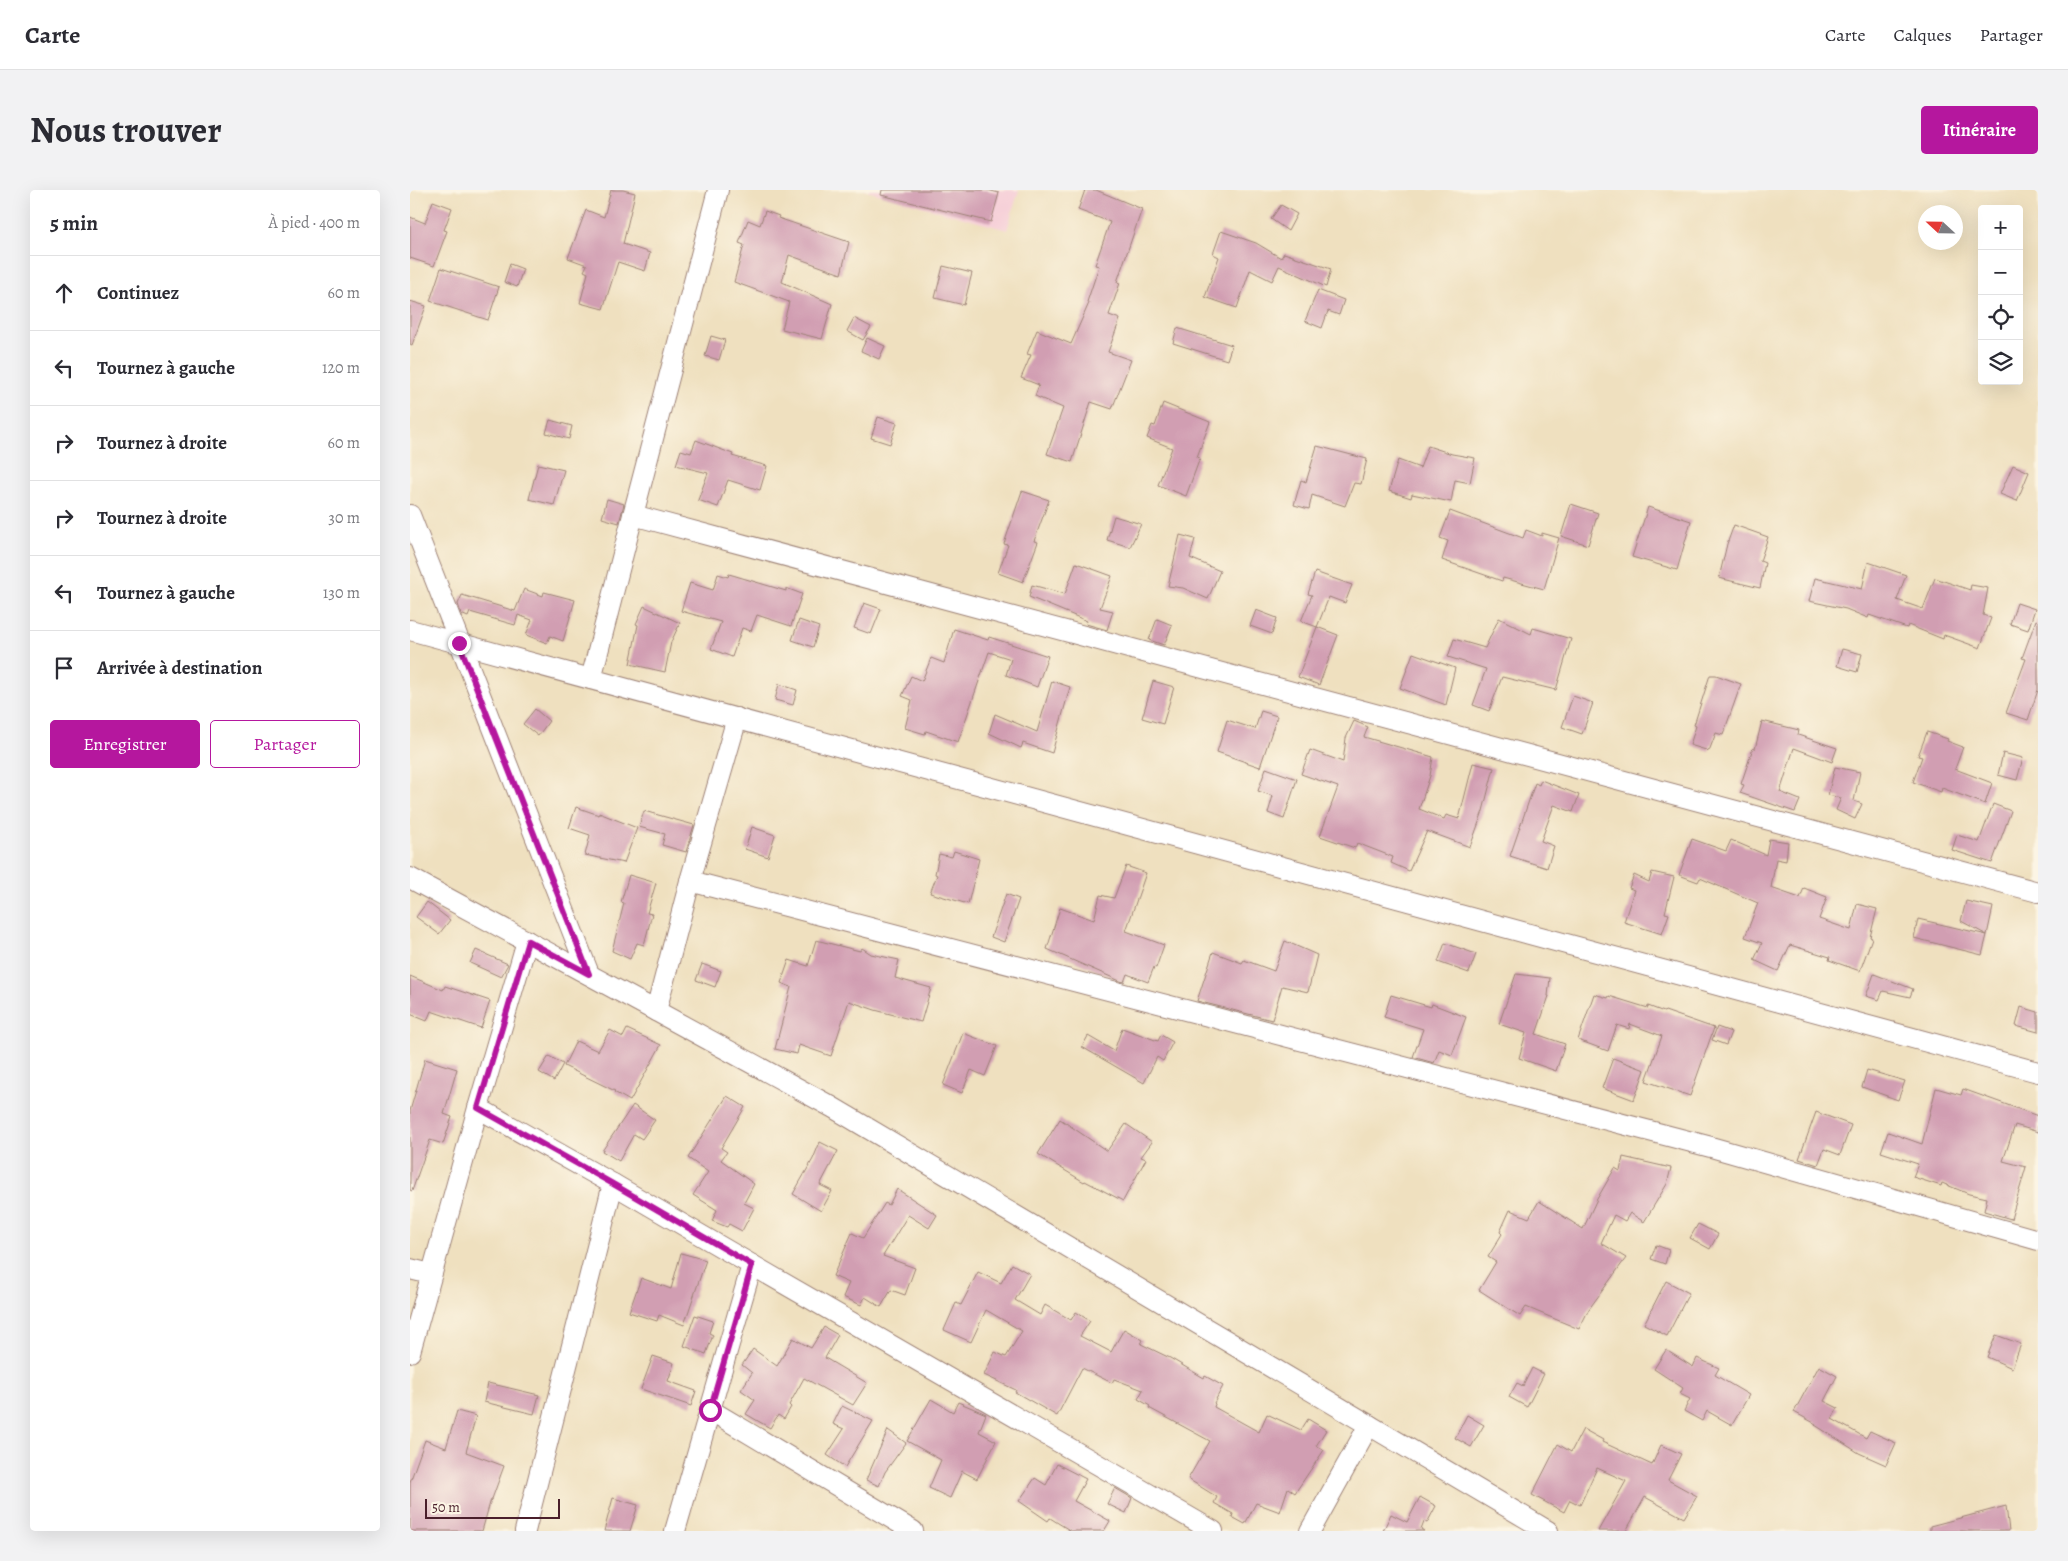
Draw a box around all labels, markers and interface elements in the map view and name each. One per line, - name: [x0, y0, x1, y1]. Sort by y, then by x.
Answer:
- text: Carte: [25, 19, 80, 51]
- text: Carte: [1825, 23, 1865, 47]
- text: Calques: [1893, 23, 1952, 47]
- text: Partager: [1980, 23, 2043, 47]
- text: Nous trouver: [30, 106, 222, 154]
- button: Itinéraire: [1921, 106, 2038, 154]
- north arrow: [1918, 205, 1963, 250]
- map controls: [1978, 205, 2023, 385]
- button: +: [1978, 205, 2023, 250]
- text: 5 min: [50, 209, 98, 237]
- text: À pied · 400 m: [268, 212, 360, 234]
- button: −: [1978, 250, 2023, 295]
- icon: ahead: [50, 279, 78, 307]
- text: Continuez: [97, 280, 179, 306]
- text: 60 m: [328, 282, 360, 304]
- button: locate: [1978, 295, 2023, 340]
- button: layers: [1978, 340, 2023, 385]
- icon: left: [50, 354, 78, 382]
- text: Tournez à gauche: [97, 355, 235, 381]
- text: 120 m: [322, 357, 360, 379]
- icon: right: [50, 429, 78, 457]
- text: Tournez à droite: [97, 430, 227, 456]
- text: 60 m: [328, 432, 360, 454]
- icon: right: [50, 504, 78, 532]
- text: Tournez à droite: [97, 505, 227, 531]
- text: 30 m: [328, 507, 360, 529]
- icon: left: [50, 579, 78, 607]
- text: Tournez à gauche: [97, 580, 235, 606]
- text: 130 m: [323, 582, 360, 604]
- route end: [448, 632, 471, 655]
- icon: arrive: [50, 654, 78, 682]
- text: Arrivée à destination: [97, 655, 262, 681]
- button: Enregistrer: [50, 720, 200, 768]
- button: Partager: [210, 720, 360, 768]
- route start: [699, 1399, 722, 1422]
- scale bar: [425, 1496, 560, 1519]
- text: 50 m: [432, 1498, 460, 1517]

